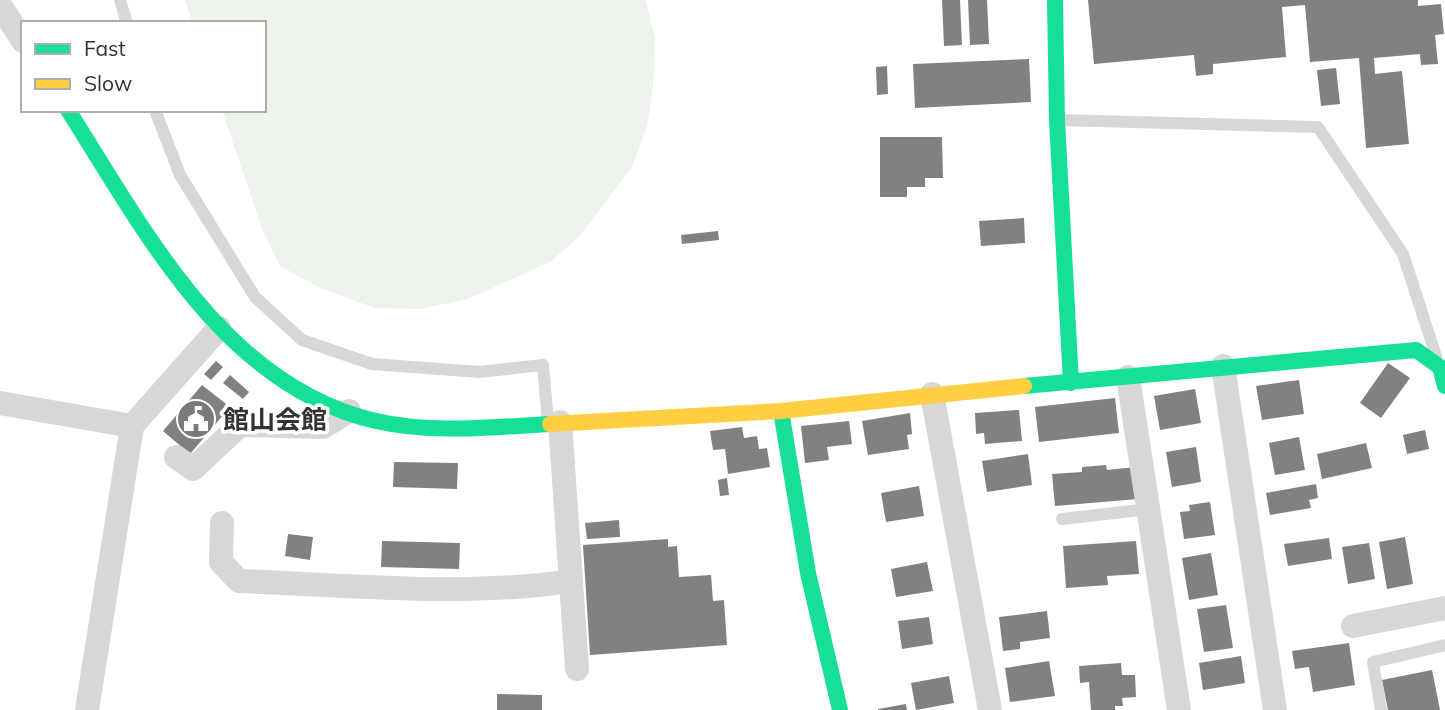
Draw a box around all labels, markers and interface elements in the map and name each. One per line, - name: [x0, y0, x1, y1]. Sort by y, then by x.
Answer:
- legend: [21, 21, 266, 112]
- text: Fast: [84, 35, 126, 61]
- text: Slow: [84, 70, 132, 96]
- public building icon: 館山会館: [175, 398, 217, 440]
- place label: 館山会館: [223, 403, 327, 436]

